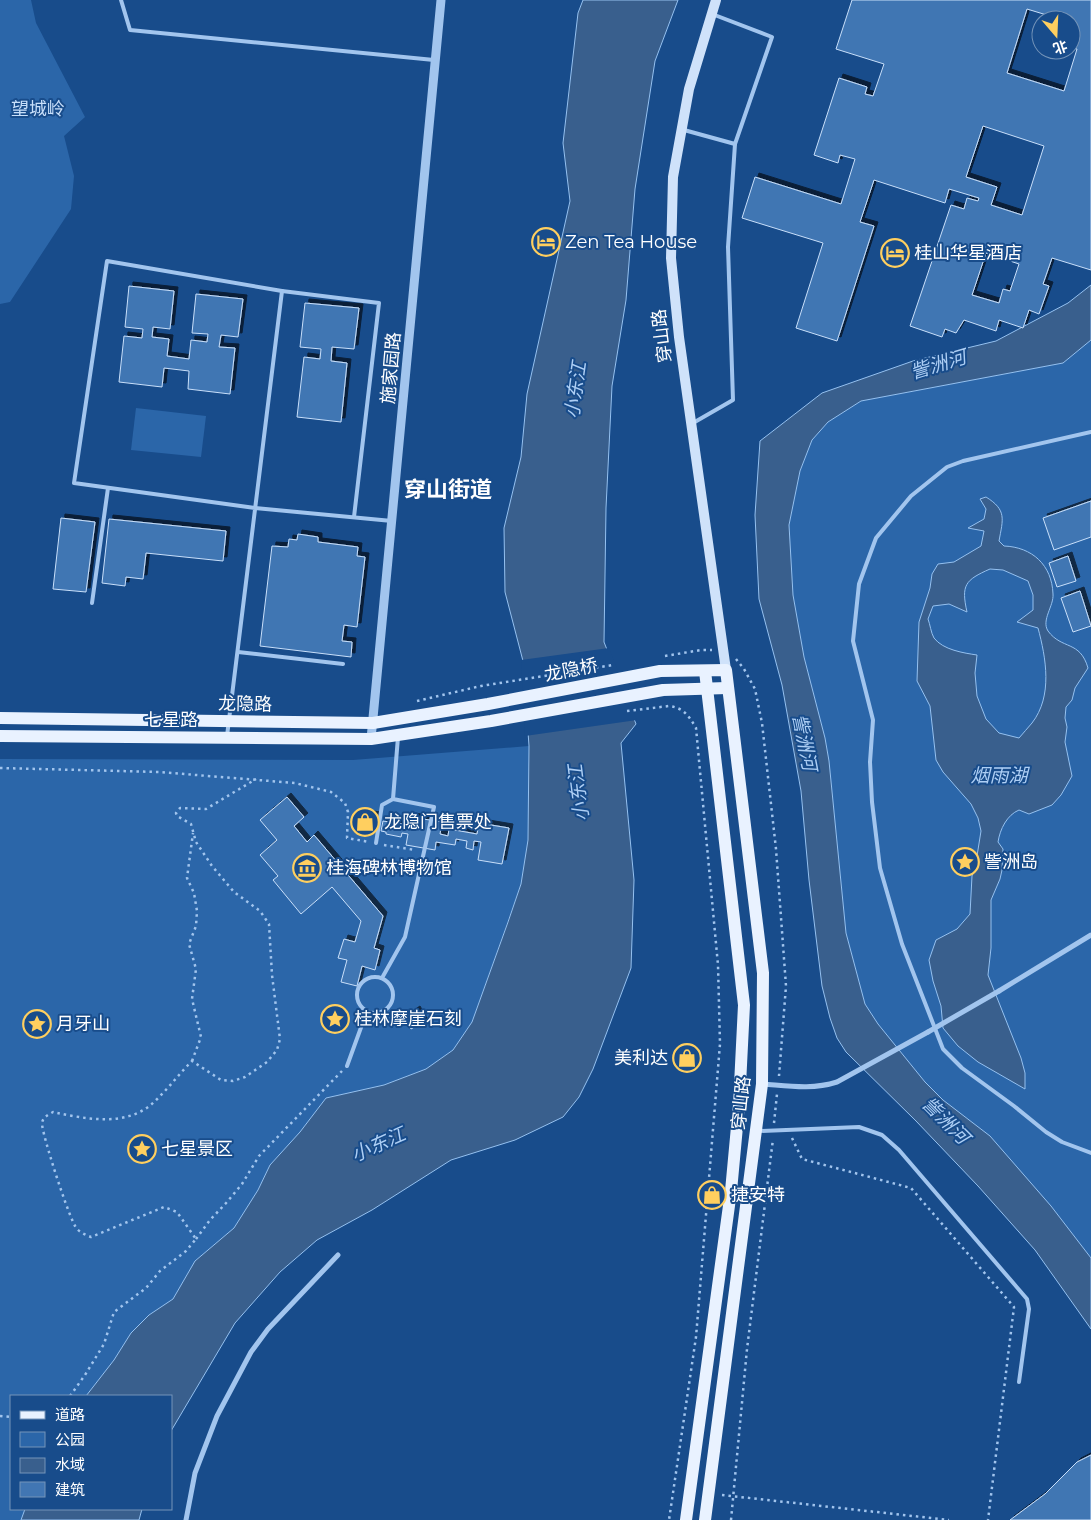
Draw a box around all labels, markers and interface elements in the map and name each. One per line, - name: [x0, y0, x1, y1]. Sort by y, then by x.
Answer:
- north arrow: [1031, 10, 1081, 60]
- text: 北: [1051, 37, 1070, 58]
- park label: 望城岭: [11, 98, 65, 120]
- hotel icon: Zen Tea House: [531, 227, 561, 257]
- place label: Zen Tea House: [565, 231, 697, 253]
- hotel icon: 桂山华星酒店: [880, 238, 910, 268]
- place label: 桂山华星酒店: [914, 242, 1022, 264]
- street label: 穿山路: [648, 308, 676, 364]
- street label: 施家园路: [377, 331, 405, 405]
- water label: 訾洲河: [908, 344, 973, 384]
- water label: 小东江: [560, 358, 591, 420]
- district label: 穿山街道: [404, 476, 492, 503]
- street label: 龙隐桥: [542, 654, 600, 686]
- street label: 龙隐路: [218, 693, 272, 715]
- street label: 七星路: [144, 709, 198, 731]
- water label: 訾洲河: [788, 712, 822, 776]
- water label: 小东江: [563, 761, 593, 823]
- water label: 烟雨湖: [970, 764, 1030, 787]
- shop icon: 龙隐门售票处: [350, 807, 380, 837]
- place label: 龙隐门售票处: [384, 811, 492, 833]
- place icon: 訾洲岛: [950, 847, 980, 877]
- place label: 訾洲岛: [984, 851, 1038, 873]
- museum icon: 桂海碑林博物馆: [292, 853, 322, 883]
- place label: 桂海碑林博物馆: [326, 857, 452, 879]
- place icon: 桂林摩崖石刻: [320, 1004, 350, 1034]
- place label: 桂林摩崖石刻: [354, 1008, 462, 1030]
- place icon: 月牙山: [22, 1009, 52, 1039]
- place label: 月牙山: [56, 1013, 110, 1035]
- shop icon: 美利达: [672, 1043, 702, 1073]
- place label: 美利达: [614, 1047, 668, 1069]
- street label: 穿山路: [727, 1075, 755, 1131]
- water label: 訾洲河: [917, 1092, 977, 1151]
- water label: 小东江: [347, 1122, 411, 1167]
- place icon: 七星景区: [127, 1134, 157, 1164]
- place label: 七星景区: [161, 1138, 233, 1160]
- shop icon: 捷安特: [697, 1180, 727, 1210]
- place label: 捷安特: [731, 1184, 785, 1206]
- legend: [10, 1395, 172, 1510]
- text: 道路: [55, 1405, 85, 1424]
- text: 公园: [55, 1430, 85, 1449]
- text: 水域: [55, 1455, 85, 1474]
- text: 建筑: [55, 1480, 85, 1499]

